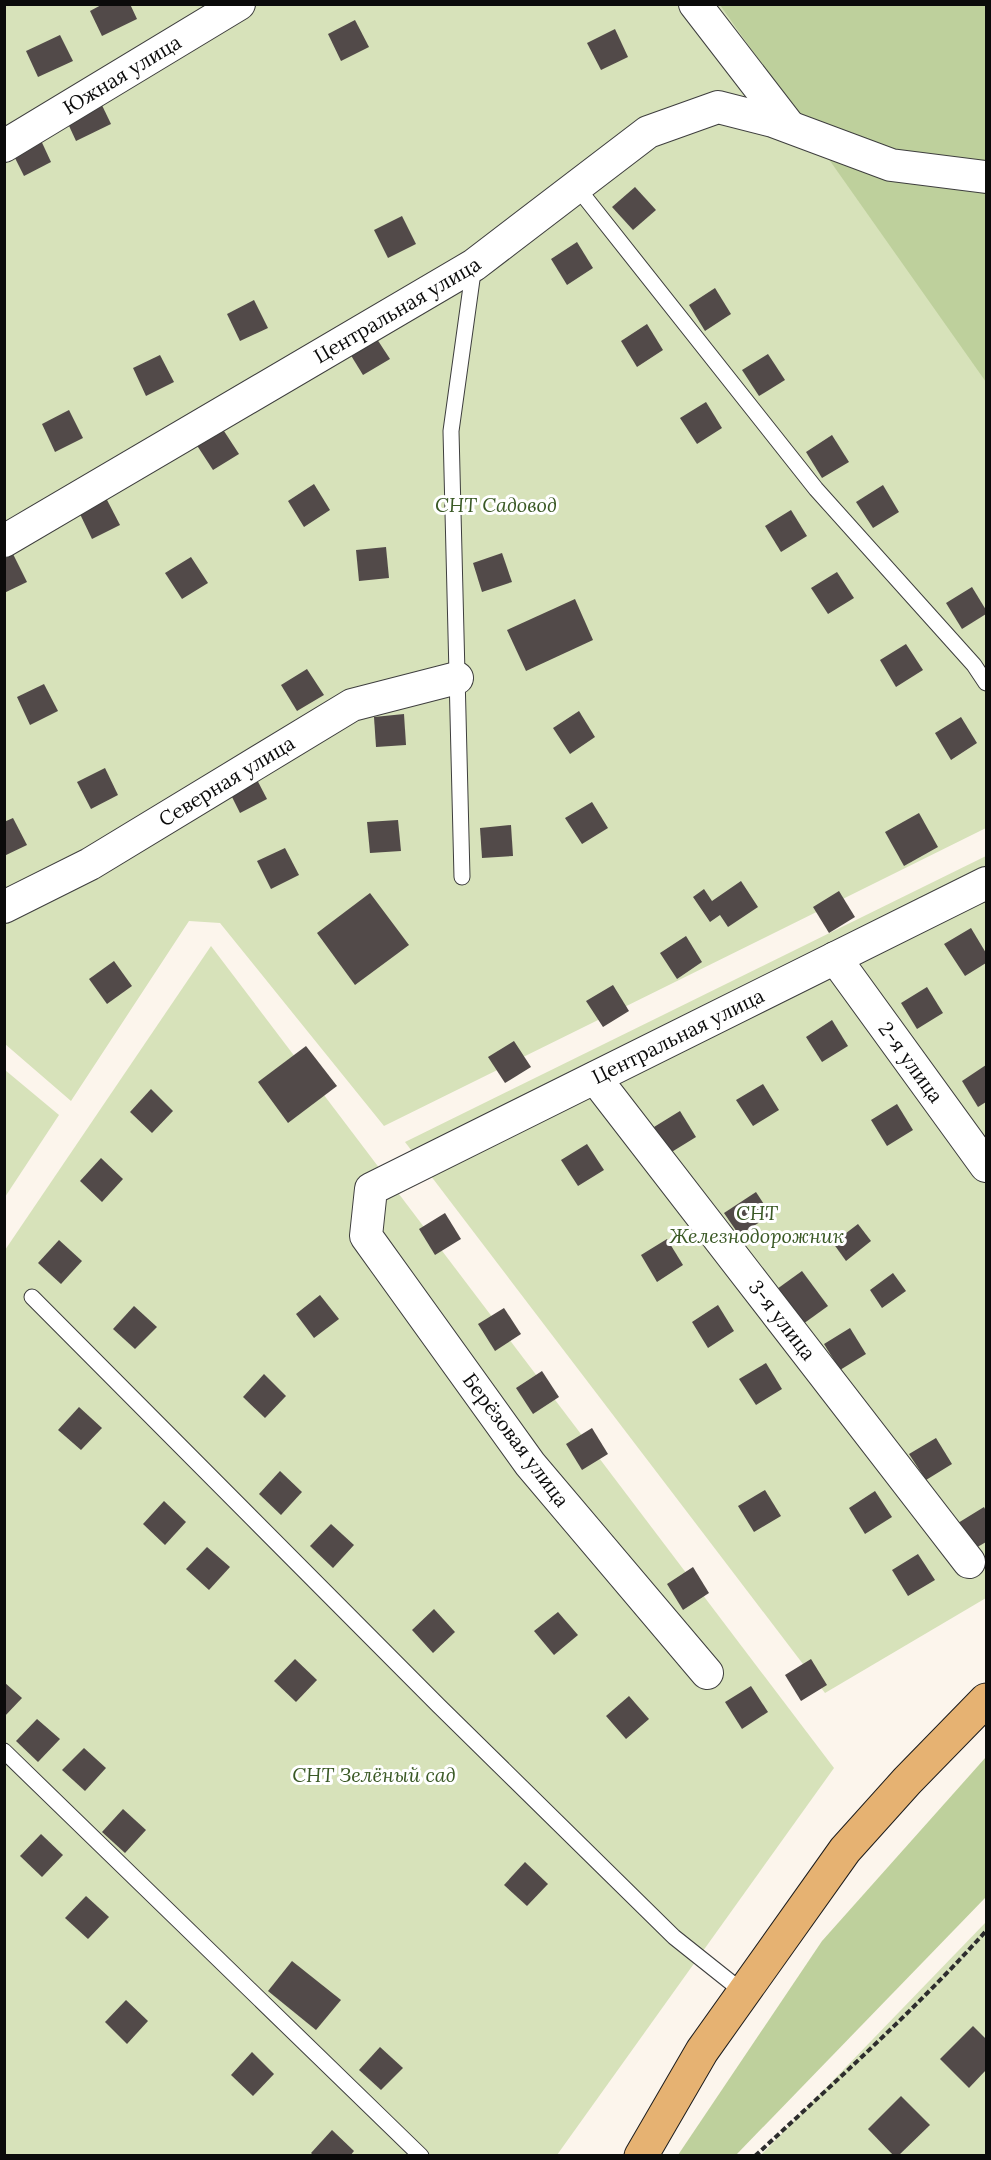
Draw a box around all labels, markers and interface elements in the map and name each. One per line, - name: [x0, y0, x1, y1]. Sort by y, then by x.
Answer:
- street label: Южная улица: [58, 29, 185, 119]
- street label: Центральная улица: [309, 251, 486, 368]
- park label: СНТ Садовод: [435, 492, 557, 517]
- street label: Северная улица: [154, 730, 299, 831]
- street label: Центральная улица: [588, 982, 768, 1089]
- street label: 2-я улица: [873, 1017, 949, 1107]
- park label: СНТ Железнодорожник: [669, 1200, 845, 1248]
- street label: 3-я улица: [744, 1275, 821, 1365]
- street label: Берёзовая улица: [458, 1368, 575, 1512]
- park label: СНТ Зелёный сад: [292, 1762, 456, 1787]

